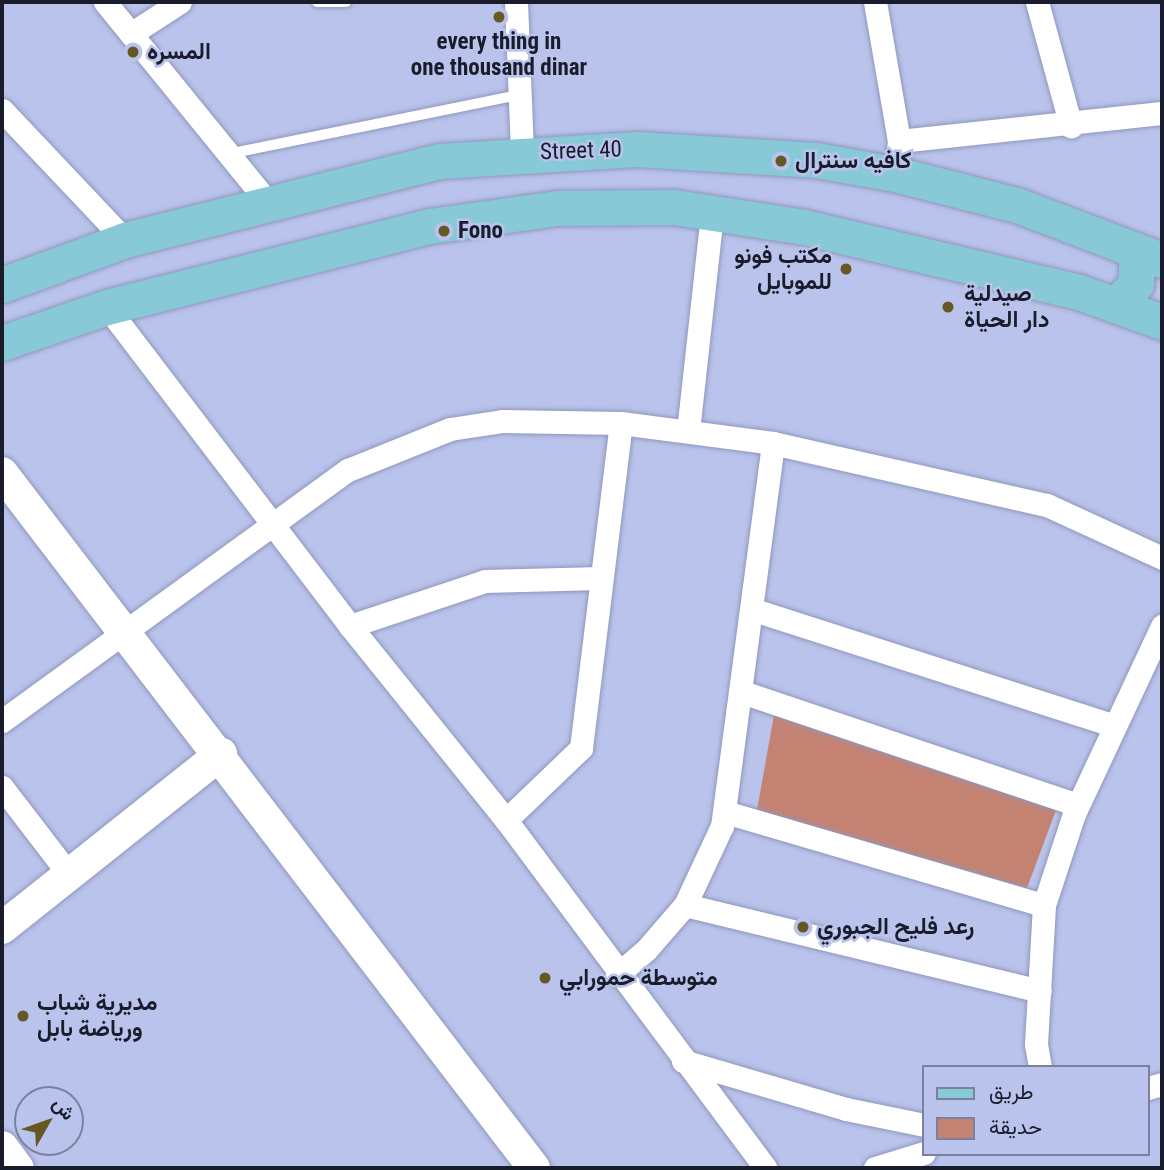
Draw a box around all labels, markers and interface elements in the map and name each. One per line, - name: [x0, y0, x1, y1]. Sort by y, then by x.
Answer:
- marker: every thing in one thousand dinar: [491, 9, 507, 25]
- place label: every thing in one thousand dinar: [411, 28, 587, 82]
- place label: المسره: [147, 38, 211, 66]
- marker: المسره: [125, 44, 141, 60]
- street label: Street 40: [540, 136, 622, 166]
- place label: كافيه سنترال: [795, 147, 911, 175]
- marker: كافيه سنترال: [773, 153, 789, 169]
- place label: Fono: [458, 217, 503, 245]
- marker: Fono: [436, 223, 452, 239]
- place label: مكتب فونو للموبايل: [734, 242, 832, 296]
- marker: مكتب فونو للموبايل: [838, 261, 854, 277]
- place label: صيدلية دار الحياة: [964, 280, 1049, 334]
- marker: صيدلية دار الحياة: [938, 297, 958, 317]
- place label: رعد فليح الجبوري: [817, 913, 974, 941]
- marker: رعد فليح الجبوري: [795, 919, 811, 935]
- place label: متوسطة حمورابي: [559, 964, 718, 992]
- marker: متوسطة حمورابي: [537, 970, 553, 986]
- place label: مديرية شباب ورياضة بابل: [37, 989, 157, 1043]
- marker: مديرية شباب ورياضة بابل: [15, 1008, 31, 1024]
- legend: [922, 1065, 1150, 1156]
- text: طريق: [989, 1080, 1034, 1104]
- north arrow: [14, 1086, 84, 1156]
- text: ش: [48, 1092, 80, 1125]
- text: حديقة: [989, 1115, 1042, 1139]

